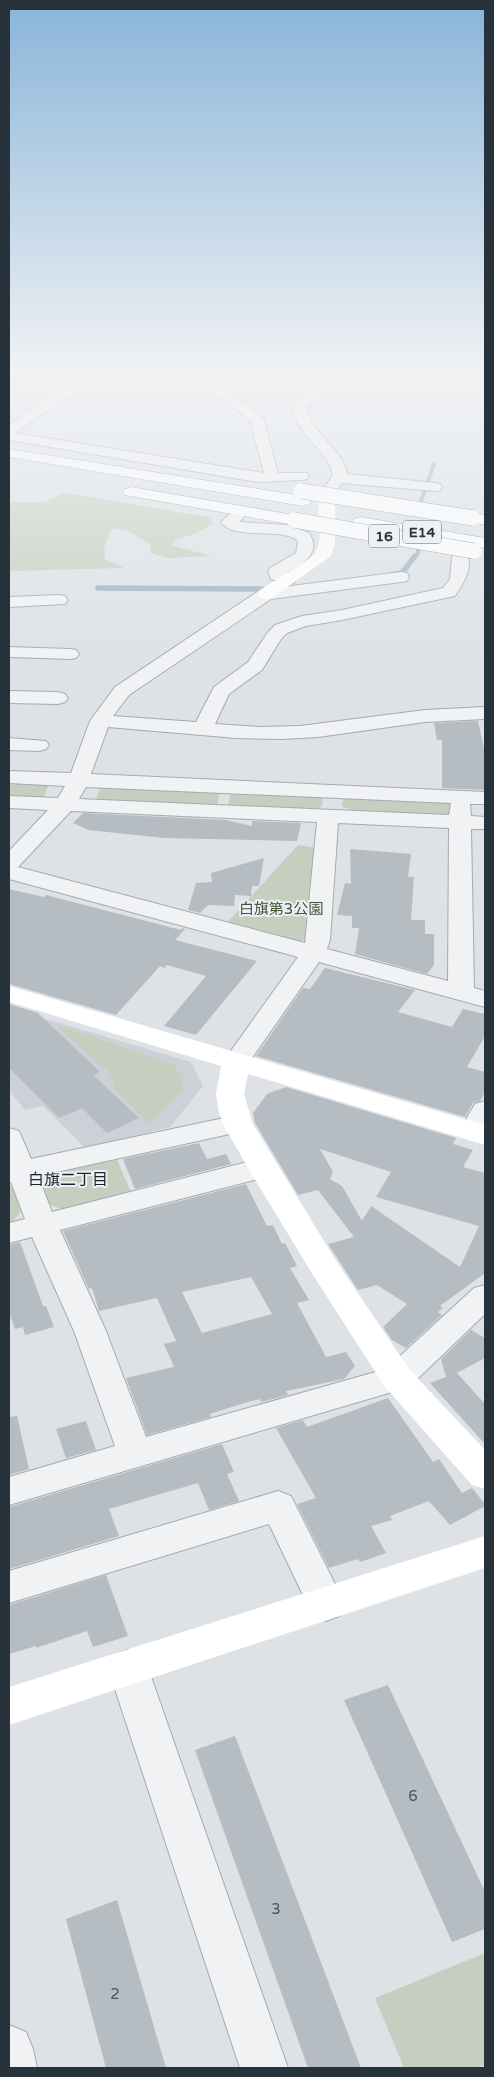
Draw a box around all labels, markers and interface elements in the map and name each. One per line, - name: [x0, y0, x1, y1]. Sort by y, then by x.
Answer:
- road number: E14: [403, 520, 441, 544]
- road number: 16: [369, 524, 399, 548]
- park label: 白旗第3公園: [239, 900, 323, 918]
- district label: 白旗二丁目: [28, 1170, 108, 1190]
- house number: 6: [408, 1787, 418, 1805]
- house number: 3: [271, 1900, 281, 1918]
- house number: 2: [110, 1985, 120, 2003]

